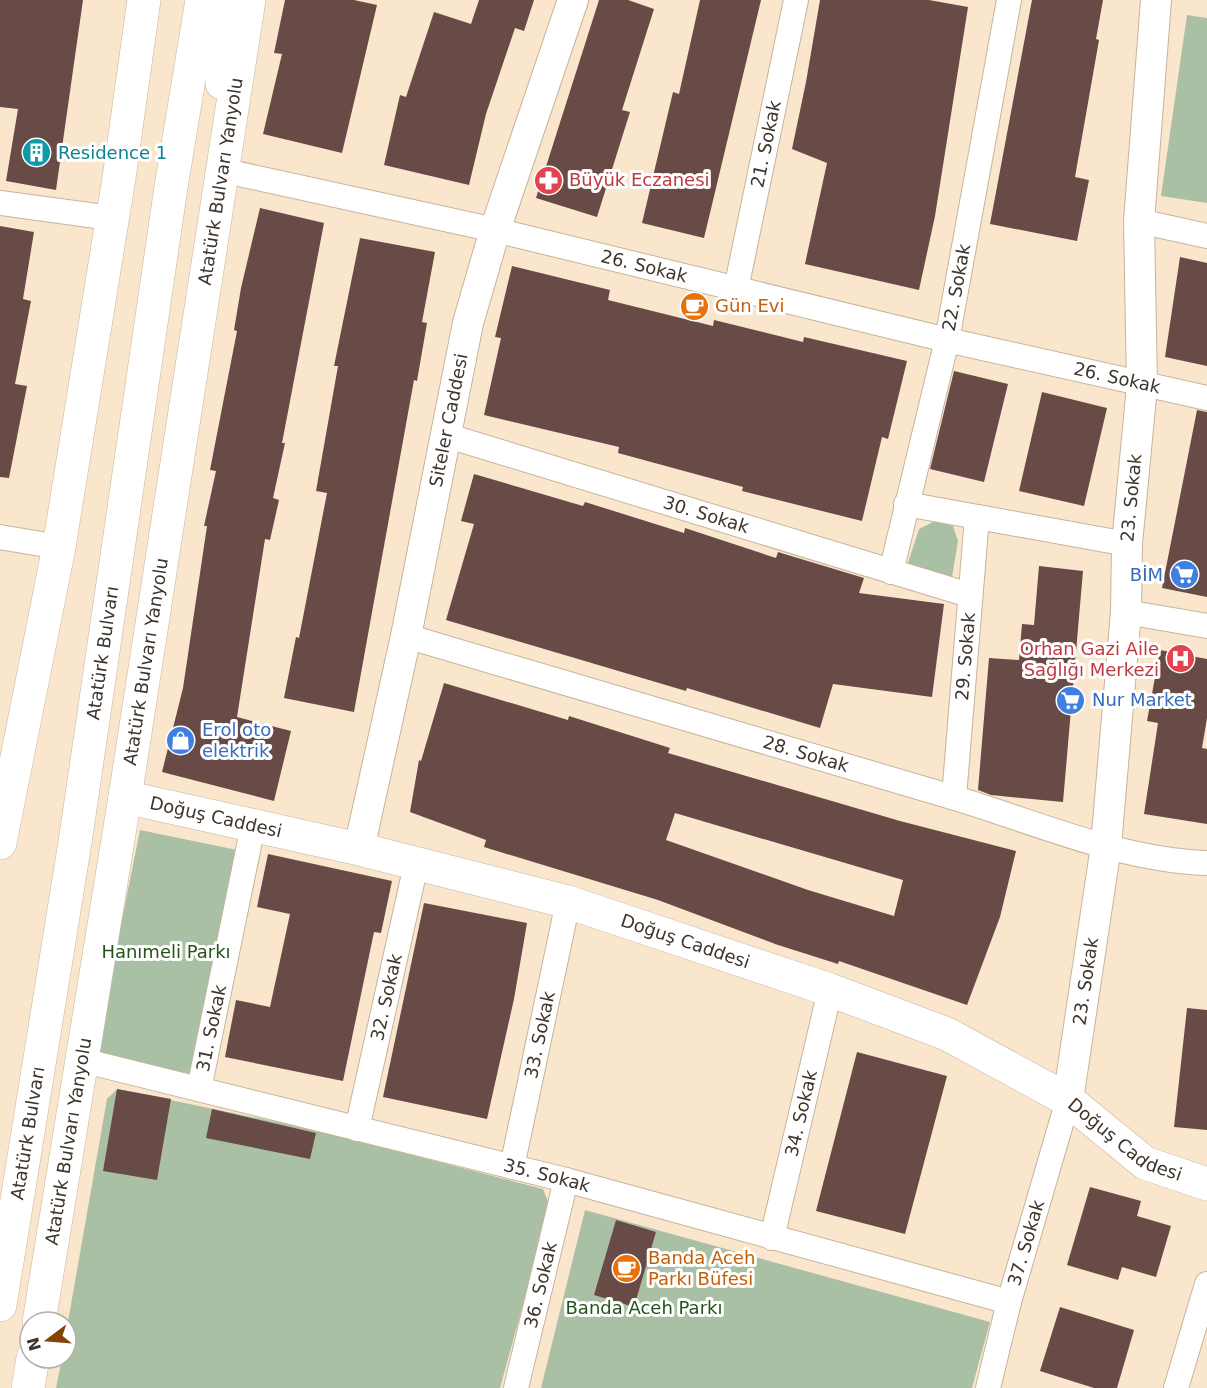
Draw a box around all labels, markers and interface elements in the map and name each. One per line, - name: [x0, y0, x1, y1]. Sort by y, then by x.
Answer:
- street label: Atatürk Bulvarı Yanyolu: [194, 76, 247, 287]
- street label: 21. Sokak: [746, 98, 785, 189]
- building icon: Residence 1: [21, 137, 53, 169]
- place label: Residence 1: [58, 142, 167, 163]
- pharmacy icon: Büyük Eczanesi: [532, 164, 564, 196]
- place label: Büyük Eczanesi: [569, 169, 710, 190]
- street label: 22. Sokak: [938, 242, 974, 333]
- street label: 26. Sokak: [599, 245, 690, 287]
- cafe icon: Gün Evi: [678, 290, 710, 322]
- place label: Gün Evi: [715, 295, 785, 316]
- street label: Siteler Caddesi: [425, 352, 472, 489]
- street label: 26. Sokak: [1072, 358, 1163, 397]
- street label: 23. Sokak: [1116, 452, 1146, 543]
- street label: 30. Sokak: [661, 491, 752, 537]
- street label: Atatürk Bulvarı Yanyolu: [119, 556, 172, 767]
- supermarket icon: BİM: [1168, 559, 1200, 591]
- place label: BİM: [1130, 564, 1163, 585]
- street label: Atatürk Bulvarı: [82, 585, 122, 721]
- street label: 29. Sokak: [951, 611, 979, 701]
- place label: Orhan Gazi Aile Sağlığı Merkezi: [1020, 638, 1159, 680]
- hospital icon: Orhan Gazi Aile Sağlığı Merkezi: [1164, 643, 1196, 675]
- supermarket icon: Nur Market: [1055, 684, 1087, 716]
- place label: Nur Market: [1092, 689, 1192, 710]
- place label: Erol oto elektrik: [202, 719, 271, 761]
- shop icon: Erol oto elektrik: [165, 724, 197, 756]
- street label: 28. Sokak: [761, 731, 852, 776]
- street label: Doğuş Caddesi: [148, 792, 284, 842]
- street label: Doğuş Caddesi: [618, 909, 753, 972]
- street label: 23. Sokak: [1068, 935, 1102, 1027]
- park label: Hanımeli Parkı: [101, 941, 231, 962]
- street label: 32. Sokak: [366, 951, 406, 1043]
- street label: 31. Sokak: [192, 982, 230, 1074]
- street label: 33. Sokak: [520, 989, 559, 1080]
- street label: Atatürk Bulvarı Yanyolu: [41, 1036, 95, 1247]
- street label: Atatürk Bulvarı: [6, 1065, 49, 1202]
- street label: 34. Sokak: [780, 1067, 821, 1159]
- street label: Doğuş Caddesi: [1064, 1093, 1185, 1185]
- street label: 35. Sokak: [502, 1154, 593, 1196]
- street label: 37. Sokak: [1003, 1197, 1048, 1288]
- street label: 36. Sokak: [520, 1239, 561, 1330]
- place label: Banda Aceh Parkı Büfesi: [648, 1247, 755, 1289]
- cafe icon: Banda Aceh Parkı Büfesi: [611, 1252, 643, 1284]
- park label: Banda Aceh Parkı: [566, 1297, 722, 1318]
- north arrow: [18, 1310, 78, 1370]
- text: N: [23, 1335, 45, 1353]

